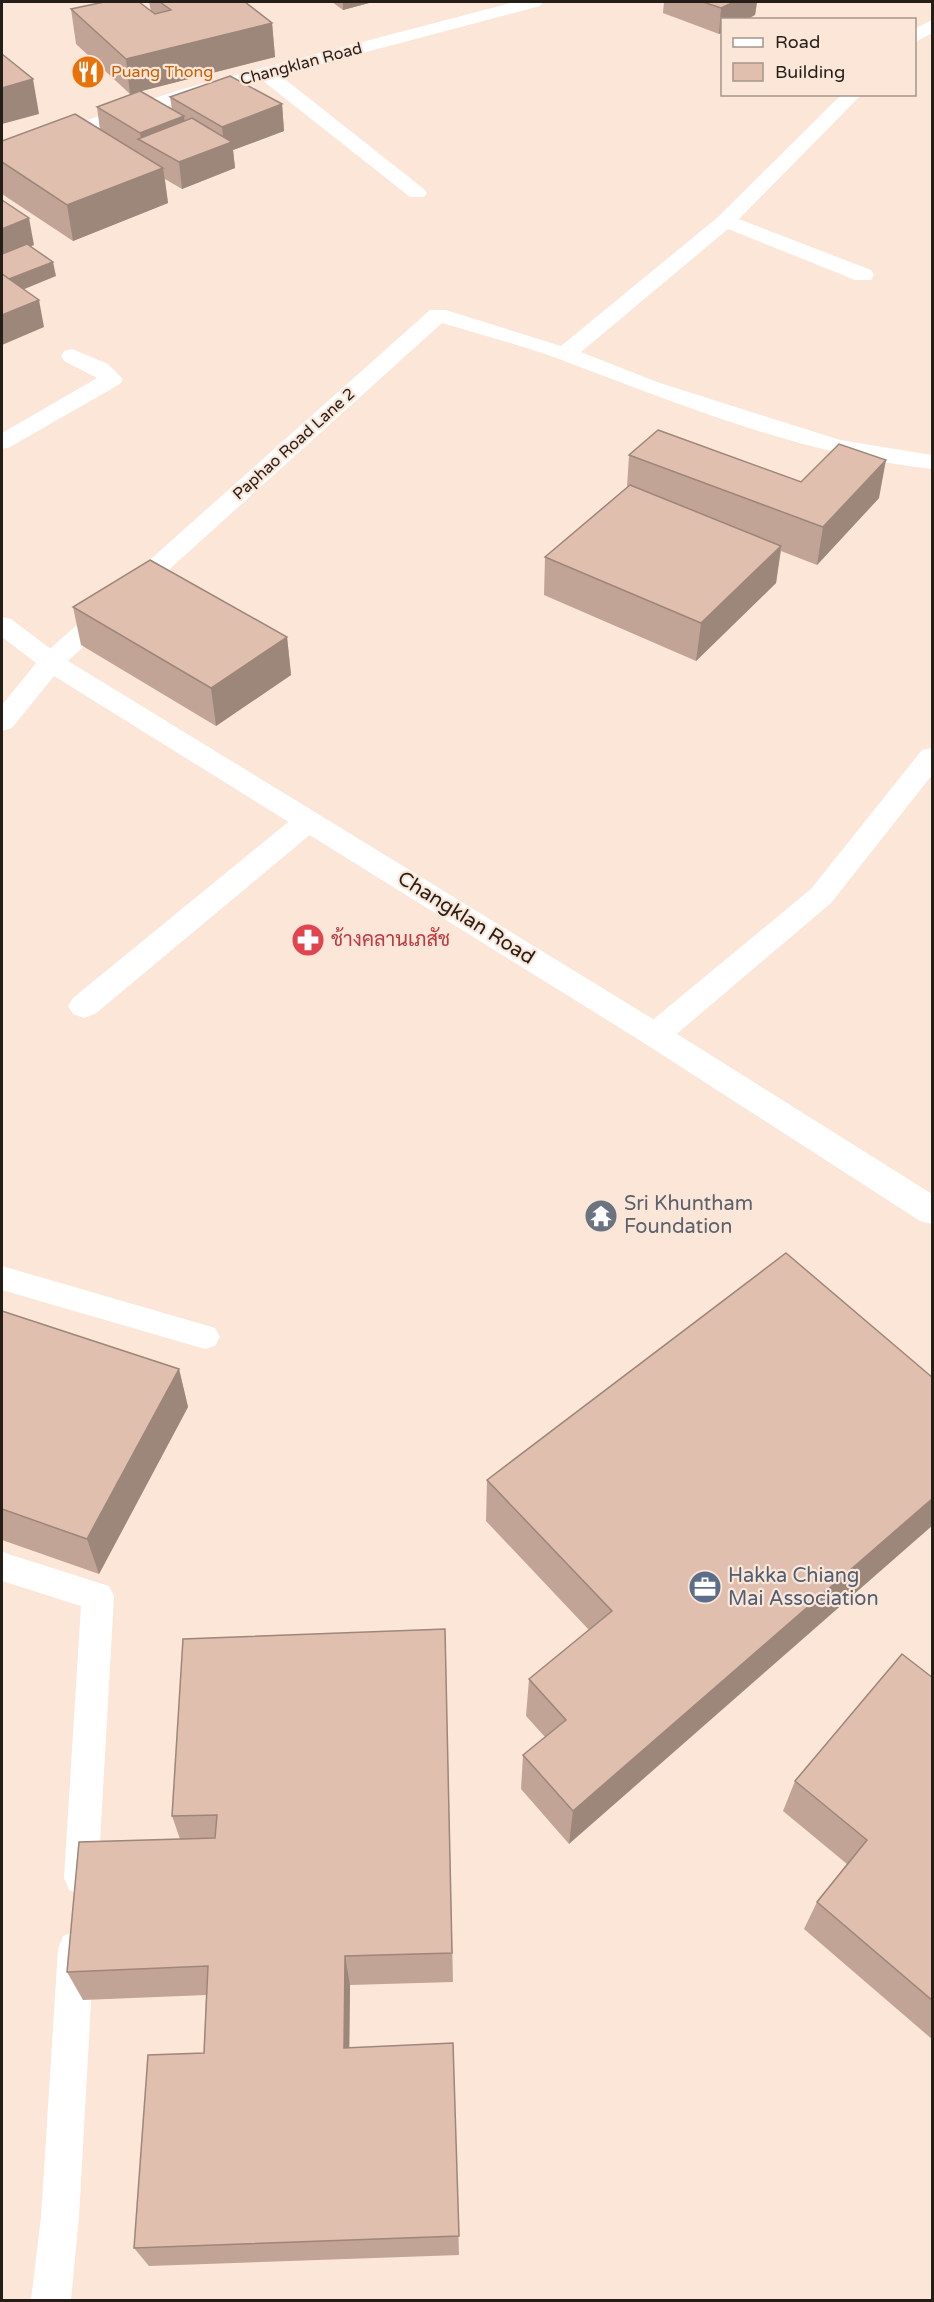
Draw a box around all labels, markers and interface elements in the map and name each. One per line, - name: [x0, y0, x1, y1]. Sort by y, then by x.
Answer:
- legend: [721, 18, 916, 96]
- text: Road: [775, 31, 820, 53]
- street label: Changklan Road: [238, 38, 364, 90]
- restaurant icon: Puang Thong: [70, 54, 106, 90]
- text: Building: [775, 61, 845, 83]
- place label: Puang Thong: [111, 62, 213, 82]
- street label: Paphao Road Lane 2: [229, 384, 359, 504]
- street label: Changklan Road: [393, 866, 539, 970]
- pharmacy icon: ช้างคลานเภสัช: [290, 922, 326, 958]
- place label: ช้างคลานเภสัช: [331, 927, 450, 952]
- place label: Sri Khuntham Foundation: [624, 1192, 753, 1239]
- temple icon: Sri Khuntham Foundation: [583, 1198, 619, 1234]
- place label: Hakka Chiang Mai Association: [728, 1564, 879, 1611]
- office icon: Hakka Chiang Mai Association: [687, 1569, 723, 1605]

